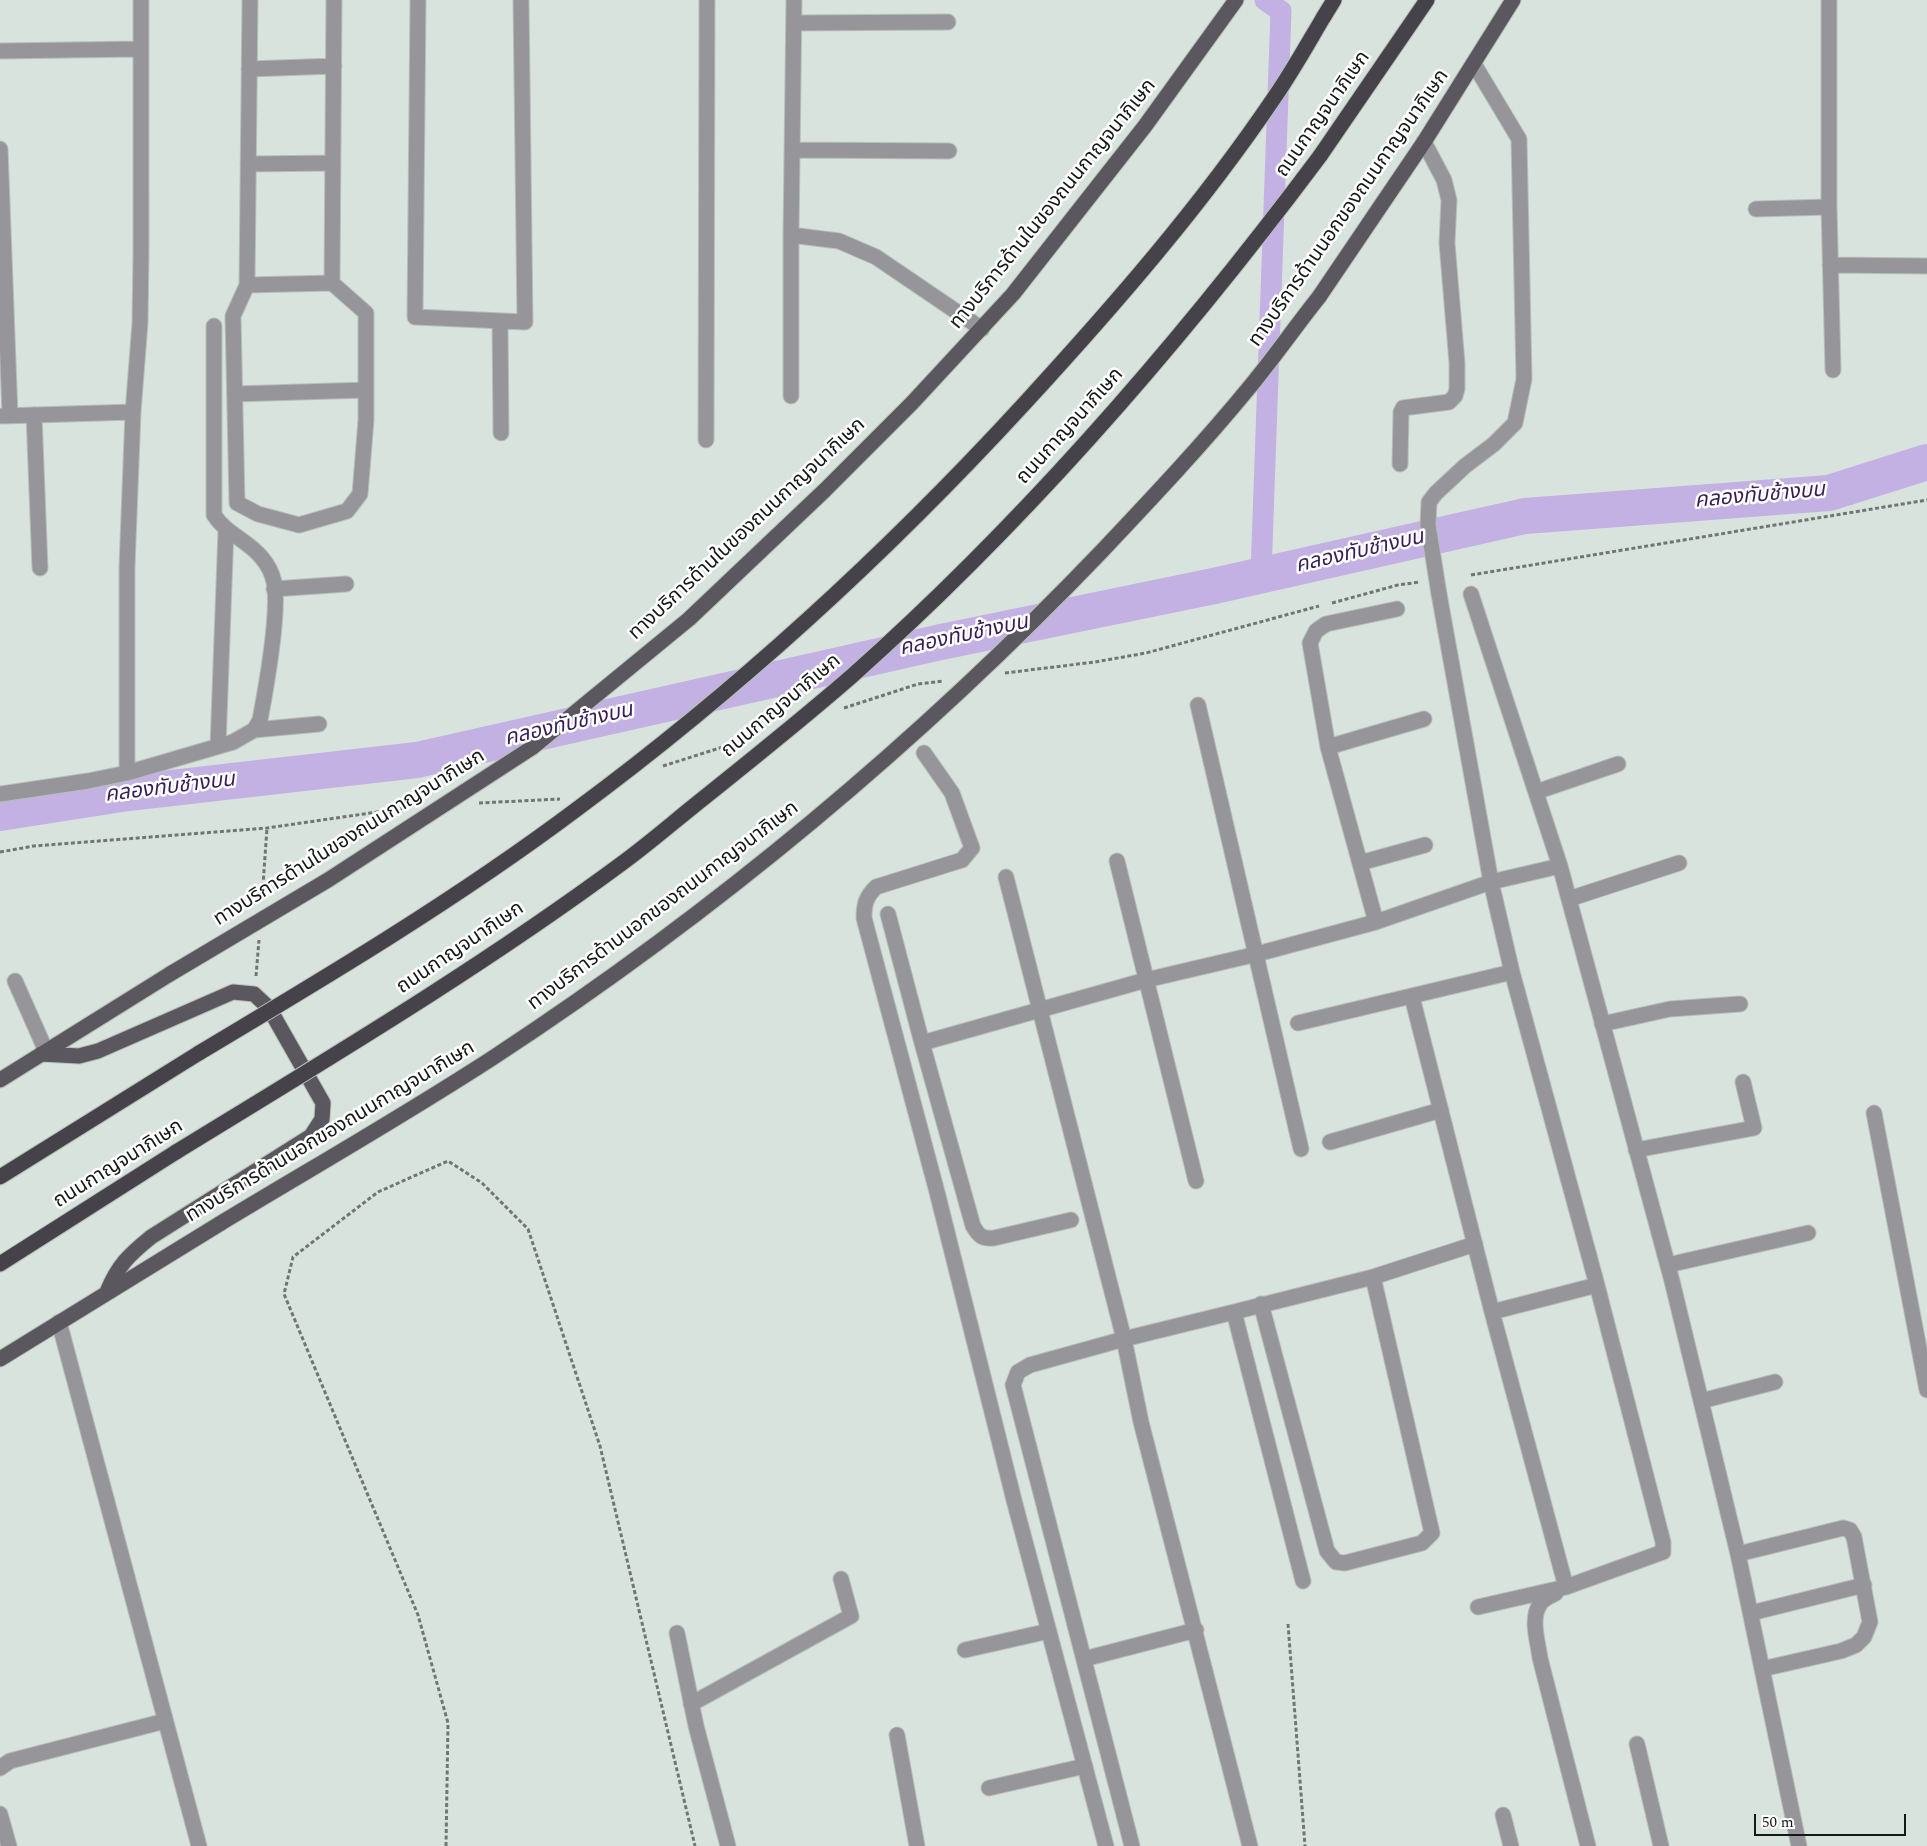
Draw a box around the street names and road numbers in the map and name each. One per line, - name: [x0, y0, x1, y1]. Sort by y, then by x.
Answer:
- street label: ถนนกาญจนาภิเษก: [1272, 47, 1376, 183]
- street label: ทางบริการด้านนอกของถนนกาญจนาภิเษก: [1245, 66, 1455, 352]
- street label: ทางบริการด้านในของถนนกาญจนาภิเษก: [946, 75, 1162, 335]
- street label: ถนนกาญจนาภิเษก: [1012, 364, 1130, 490]
- street label: ทางบริการด้านในของถนนกาญจนาภิเษก: [625, 414, 871, 646]
- street label: ถนนกาญจนาภิเษก: [717, 650, 847, 764]
- street label: ทางบริการด้านในของถนนกาญจนาภิเษก: [210, 745, 490, 933]
- street label: ทางบริการด้านนอกของถนนกาญจนาภิเษก: [524, 797, 804, 1017]
- street label: ถนนกาญจนาภิเษก: [393, 898, 529, 1000]
- street label: ทางบริการด้านนอกของถนนกาญจนาภิเษก: [182, 1037, 480, 1229]
- street label: ถนนกาญจนาภิเษก: [50, 1115, 188, 1215]

